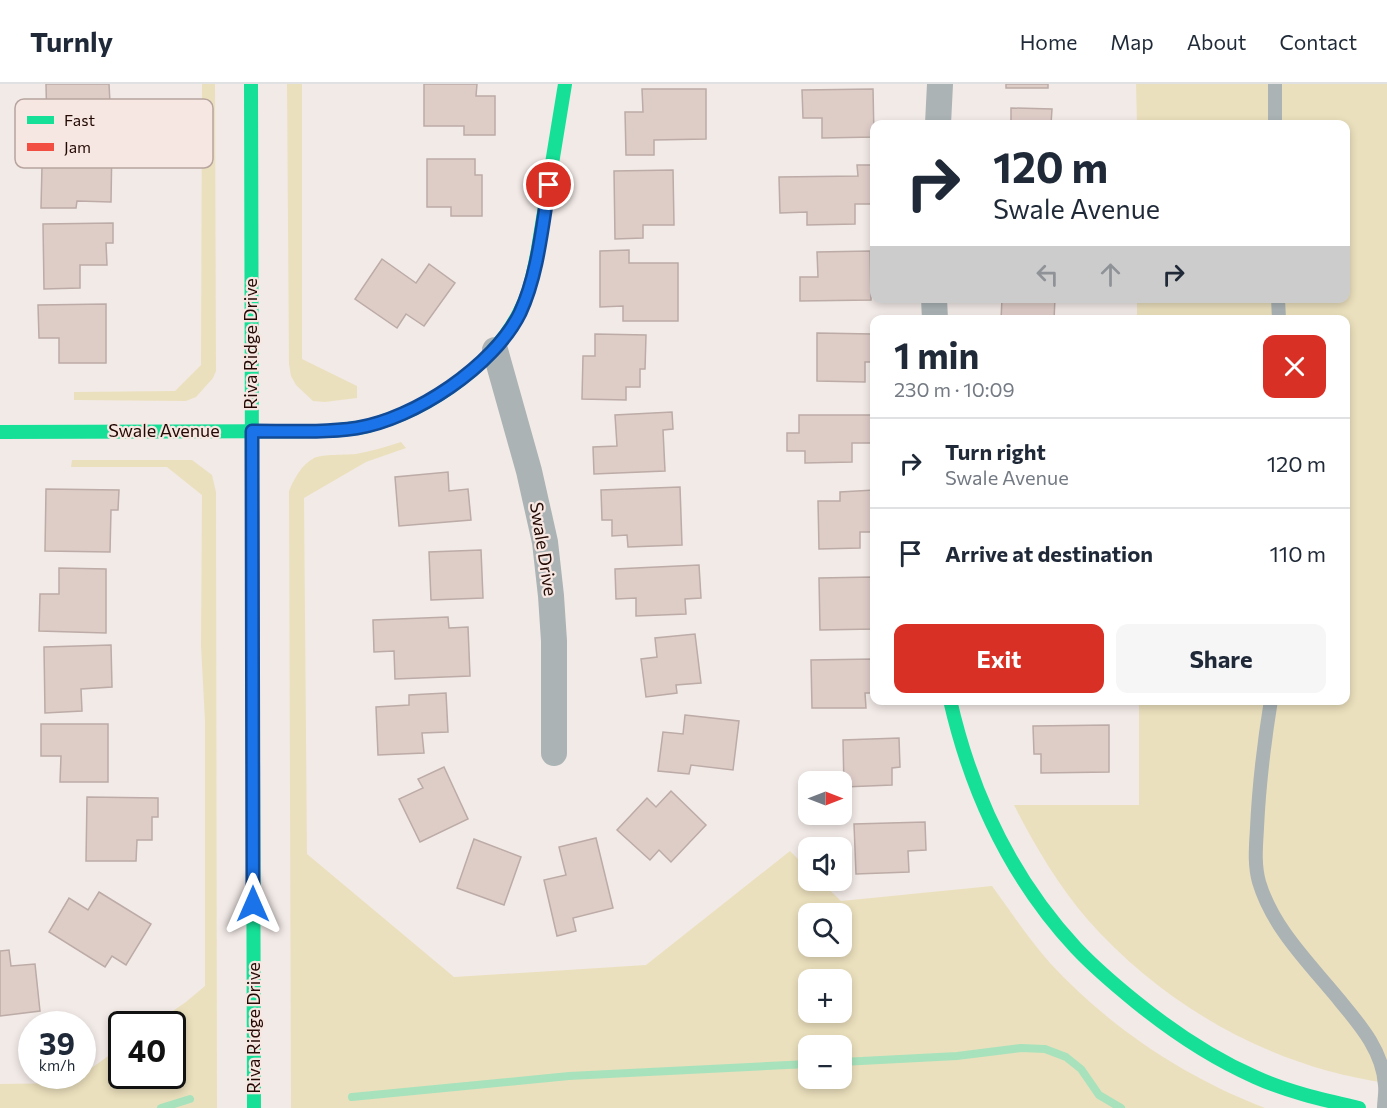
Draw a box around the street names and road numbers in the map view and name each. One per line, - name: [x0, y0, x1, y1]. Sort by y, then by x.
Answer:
- street label: Riva Ridge Drive: [239, 278, 261, 410]
- street label: Swale Avenue: [108, 419, 220, 441]
- street label: Swale Drive: [526, 500, 562, 597]
- street label: Riva Ridge Drive: [242, 962, 264, 1094]

